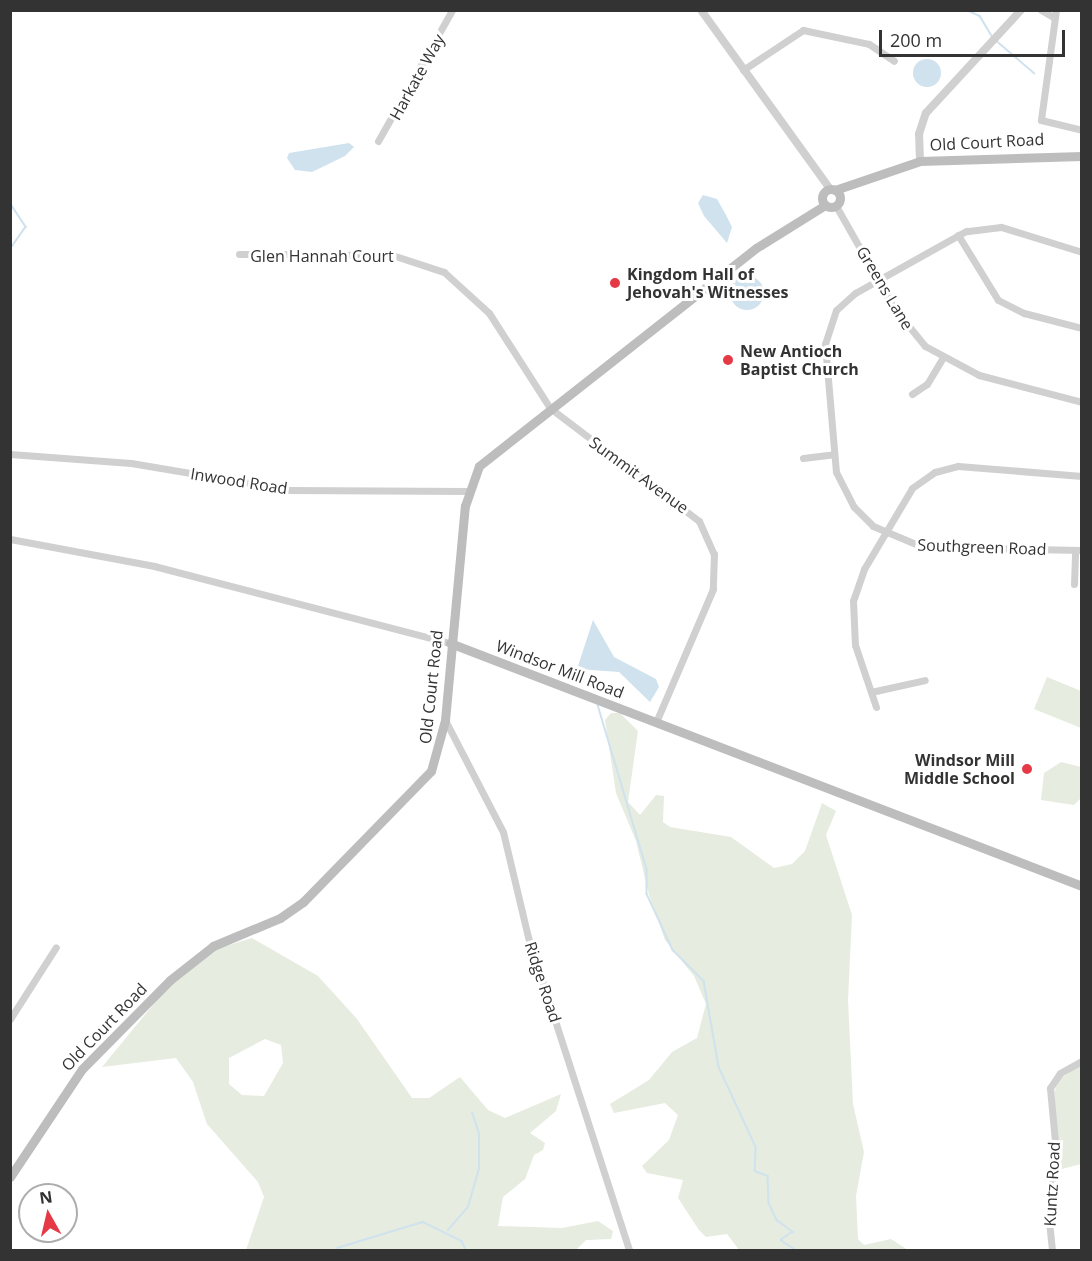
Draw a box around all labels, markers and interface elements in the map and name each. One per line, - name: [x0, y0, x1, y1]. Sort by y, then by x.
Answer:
- scale bar: [882, 18, 1068, 56]
- text: 200 m: [890, 28, 942, 52]
- street label: Harkate Way: [386, 31, 448, 123]
- street label: Old Court Road: [929, 129, 1045, 155]
- street label: Greens Lane: [853, 243, 917, 333]
- street label: Glen Hannah Court: [250, 246, 394, 266]
- place label: Kingdom Hall of Jehovah's Witnesses: [627, 264, 788, 302]
- marker: Kingdom Hall of Jehovah's Witnesses: [608, 276, 622, 290]
- place label: New Antioch Baptist Church: [740, 341, 859, 379]
- marker: New Antioch Baptist Church: [721, 353, 735, 367]
- street label: Summit Avenue: [586, 433, 692, 517]
- street label: Inwood Road: [189, 464, 289, 498]
- street label: Southgreen Road: [917, 535, 1047, 559]
- street label: Old Court Road: [415, 629, 447, 745]
- street label: Windsor Mill Road: [493, 636, 627, 702]
- place label: Windsor Mill Middle School: [904, 750, 1015, 788]
- marker: Windsor Mill Middle School: [1020, 762, 1034, 776]
- street label: Ridge Road: [521, 939, 565, 1025]
- street label: Old Court Road: [57, 979, 151, 1075]
- street label: Kuntz Road: [1040, 1141, 1064, 1227]
- north arrow: [18, 1183, 78, 1243]
- text: N: [38, 1185, 54, 1209]

